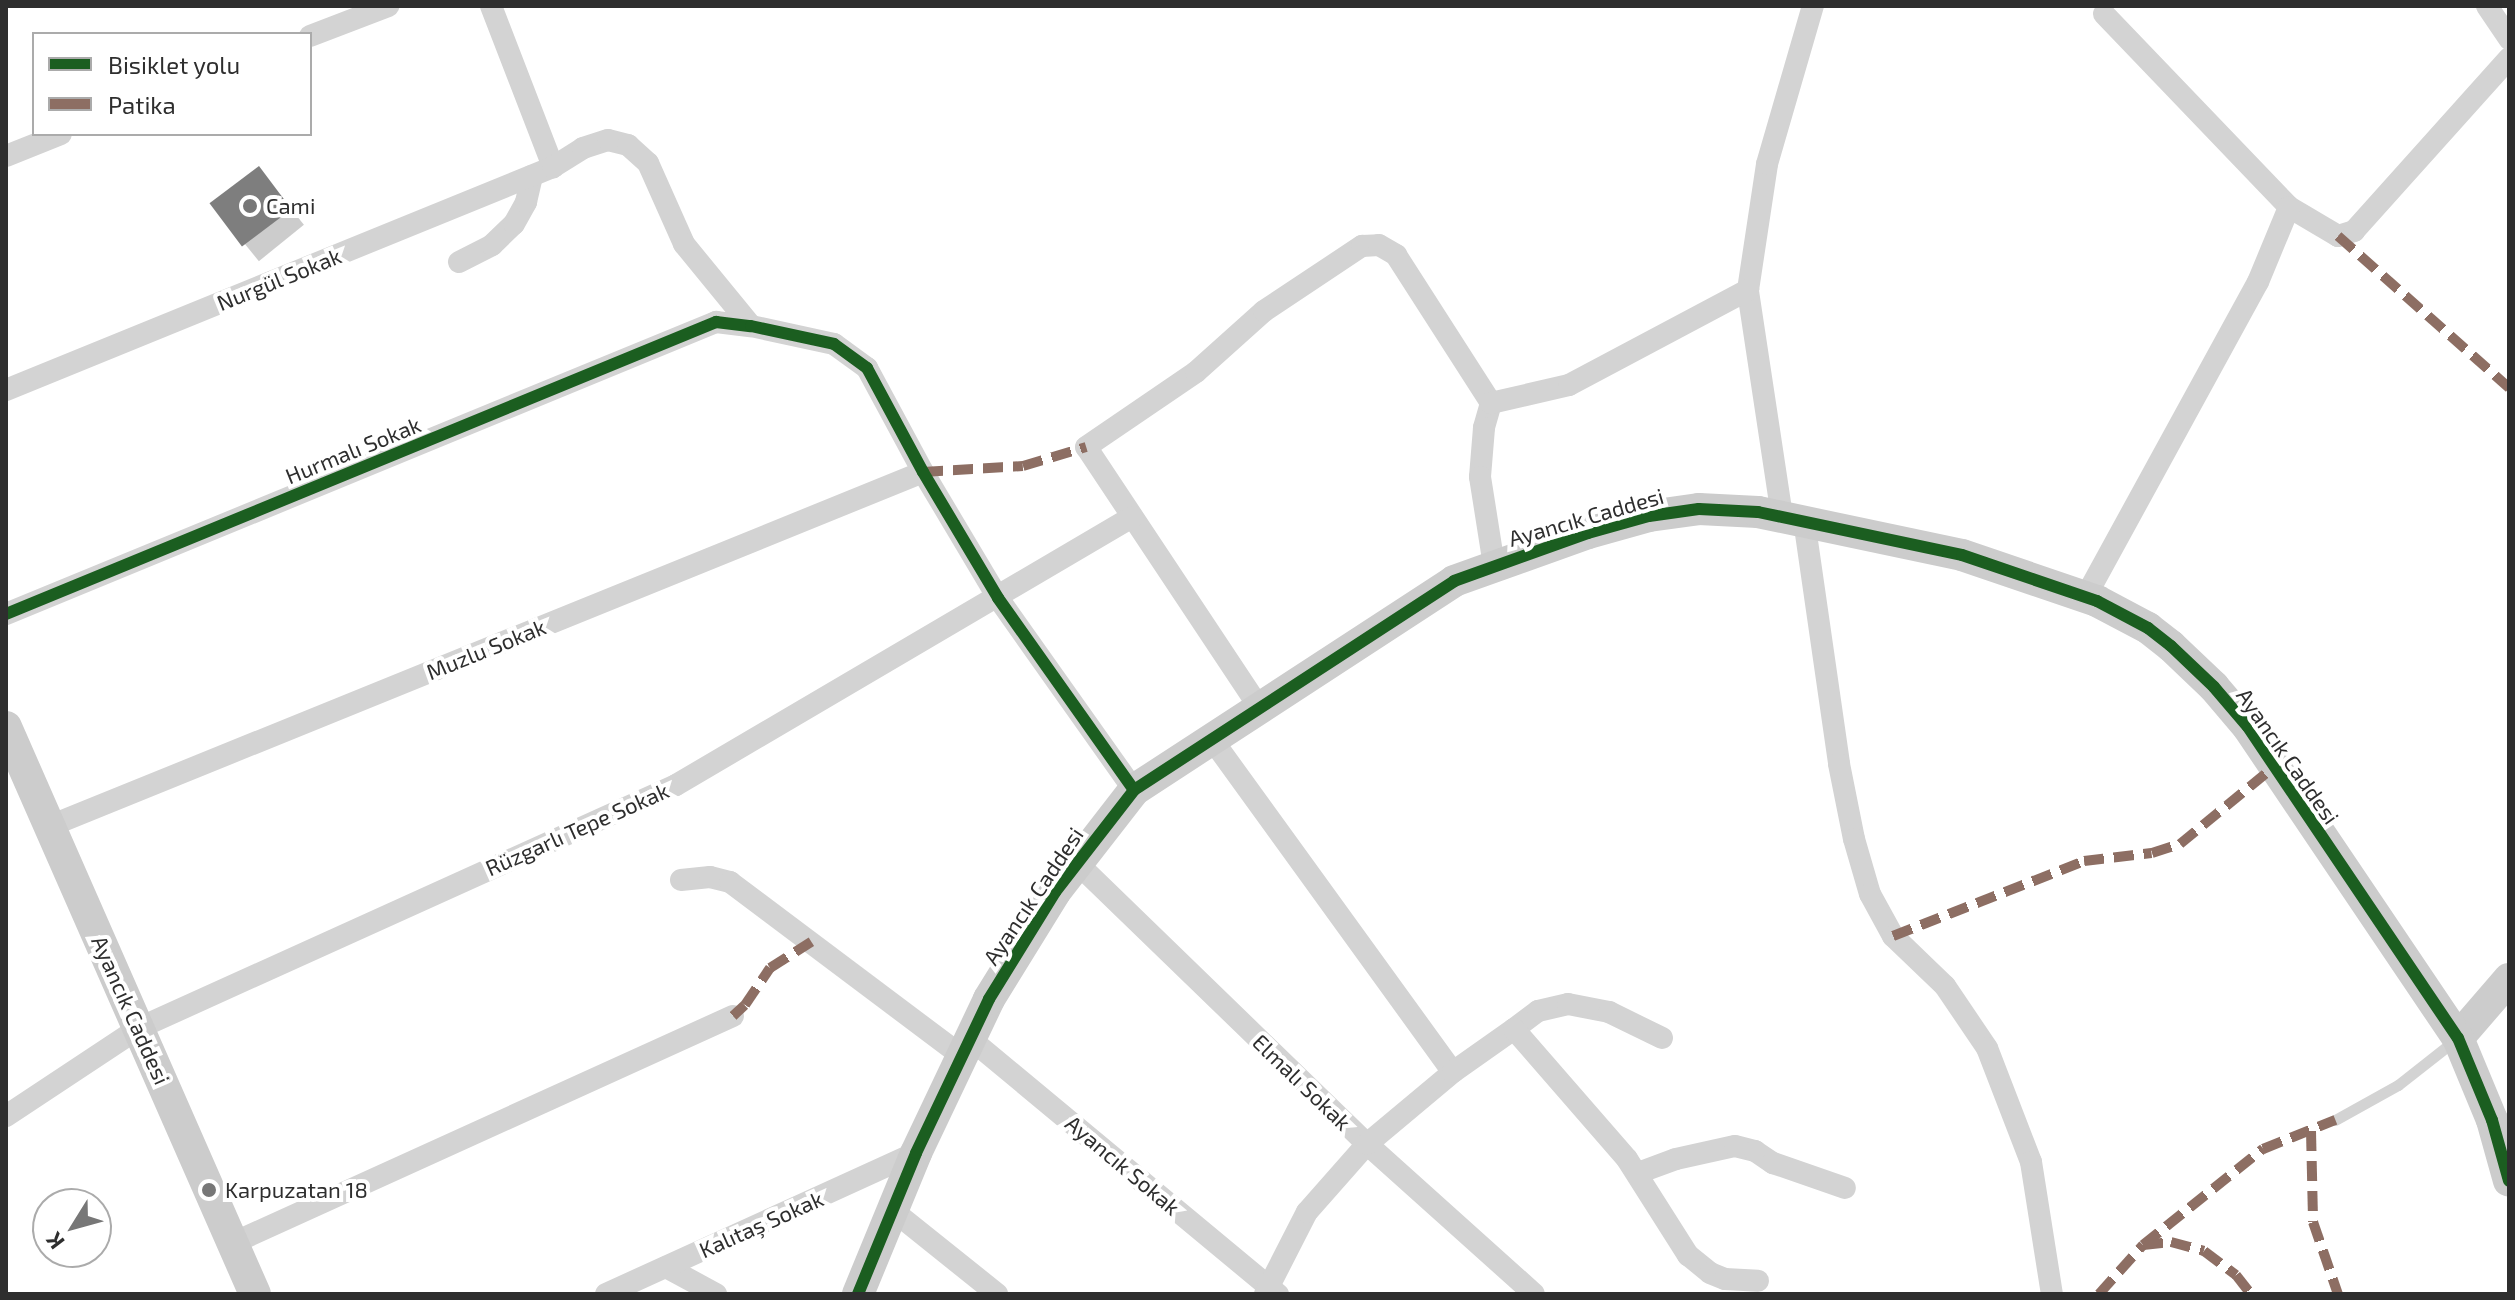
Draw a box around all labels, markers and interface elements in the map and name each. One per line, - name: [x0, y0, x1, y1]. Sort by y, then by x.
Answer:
- legend: [32, 32, 312, 136]
- text: Bisiklet yolu: [108, 50, 240, 79]
- text: Patika: [108, 90, 176, 119]
- place label: Cami: [266, 193, 315, 219]
- marker: Cami: [241, 197, 259, 215]
- street label: Nurgül Sokak: [213, 242, 345, 316]
- street label: Hurmalı Sokak: [281, 411, 425, 489]
- street label: Ayancık Caddesi: [1505, 482, 1667, 552]
- street label: Muzlu Sokak: [422, 613, 550, 685]
- street label: Ayancık Caddesi: [2231, 683, 2345, 829]
- street label: Rüzgarlı Tepe Sokak: [481, 777, 673, 881]
- street label: Ayancık Caddesi: [977, 822, 1089, 970]
- street label: Ayancık Caddesi: [86, 931, 176, 1089]
- street label: Elmalı Sokak: [1247, 1029, 1357, 1135]
- street label: Ayancık Sokak: [1060, 1109, 1186, 1221]
- place label: Karpuzatan 18: [225, 1177, 368, 1203]
- marker: Karpuzatan 18: [200, 1181, 218, 1199]
- street label: Kalıtaş Sokak: [695, 1185, 827, 1263]
- north arrow: [32, 1188, 112, 1268]
- text: K: [40, 1228, 69, 1255]

